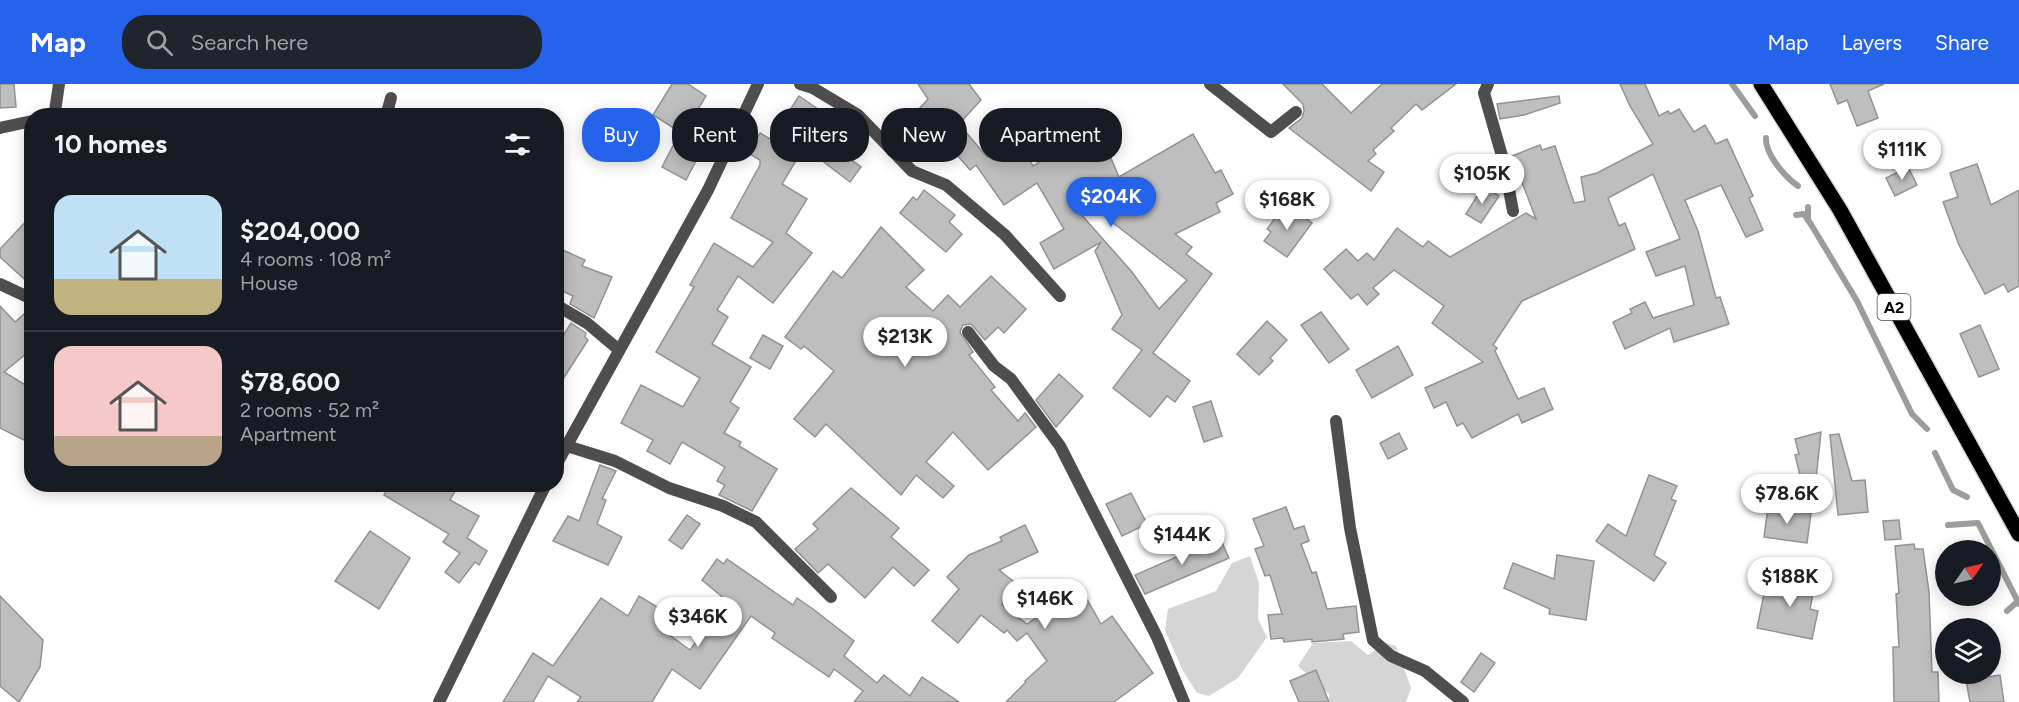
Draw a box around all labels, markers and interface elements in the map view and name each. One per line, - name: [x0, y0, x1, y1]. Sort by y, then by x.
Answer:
- search box: [122, 15, 542, 69]
- text: Map: [30, 25, 86, 59]
- icon: search: [143, 26, 176, 59]
- text: Search here: [191, 29, 308, 56]
- text: Map: [1768, 30, 1808, 55]
- text: Layers: [1841, 30, 1902, 55]
- text: Share: [1935, 30, 1989, 55]
- chip: Buy: [582, 108, 660, 162]
- chip: Rent: [672, 108, 758, 162]
- chip: Filters: [770, 108, 869, 162]
- chip: New: [881, 108, 967, 162]
- chip: Apartment: [979, 108, 1122, 162]
- text: 10 homes: [54, 128, 167, 160]
- icon: filters: [501, 128, 534, 161]
- pin: $111K: [1860, 130, 1944, 181]
- text: $111K: [1877, 137, 1927, 161]
- pin: $105K: [1440, 154, 1524, 205]
- text: $105K: [1453, 161, 1511, 185]
- pin: $204K: [1069, 177, 1153, 228]
- pin: $168K: [1245, 180, 1329, 231]
- text: $204K: [1080, 184, 1142, 208]
- text: $168K: [1259, 187, 1315, 211]
- text: $204,000: [240, 215, 360, 247]
- icon: home: [102, 219, 174, 291]
- text: 4 rooms · 108 m²: [240, 247, 391, 271]
- text: House: [240, 271, 298, 295]
- road number: A2: [1878, 294, 1910, 320]
- pin: $213K: [863, 317, 947, 368]
- text: $213K: [877, 324, 933, 348]
- text: $78,600: [240, 366, 340, 398]
- icon: home: [102, 370, 174, 442]
- text: 2 rooms · 52 m²: [240, 398, 379, 422]
- text: Apartment: [240, 422, 337, 446]
- pin: $78.6K: [1738, 474, 1836, 525]
- text: $78.6K: [1755, 481, 1819, 505]
- pin: $144K: [1140, 515, 1224, 566]
- text: $144K: [1153, 522, 1211, 546]
- north arrow: [1935, 540, 2001, 606]
- map controls: [1935, 540, 2001, 684]
- pin: $188K: [1748, 557, 1832, 608]
- text: $188K: [1761, 564, 1819, 588]
- pin: $146K: [1003, 579, 1087, 630]
- text: $146K: [1016, 586, 1074, 610]
- pin: $346K: [656, 597, 740, 648]
- text: $346K: [668, 604, 728, 628]
- button: layers: [1935, 618, 2001, 684]

